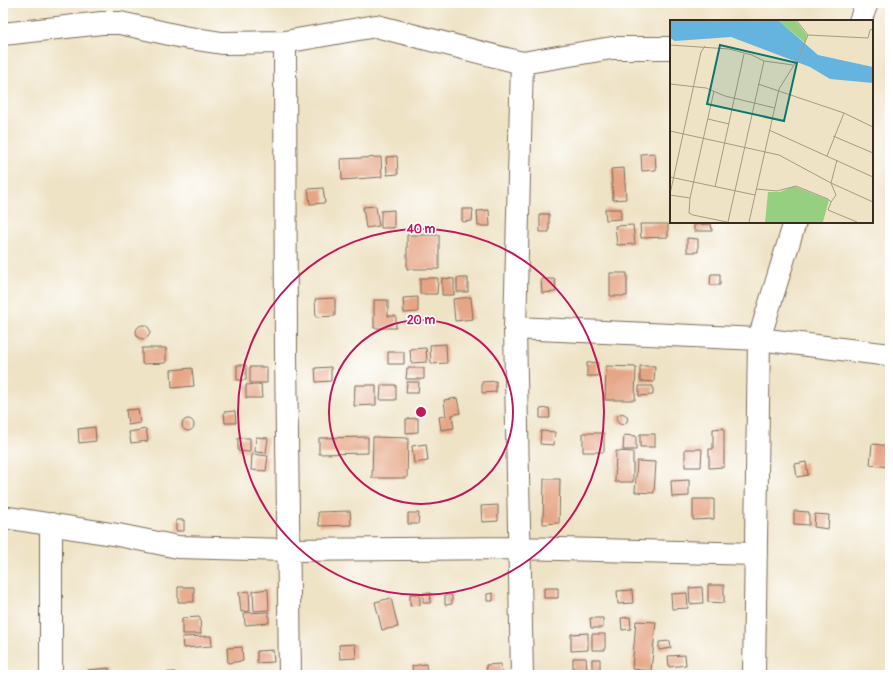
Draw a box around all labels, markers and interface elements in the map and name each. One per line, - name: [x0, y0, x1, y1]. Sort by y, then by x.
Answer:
- inset map: [670, 20, 873, 223]
- text: 40 m: [406, 222, 436, 237]
- text: 20 m: [407, 313, 435, 328]
- centre of rings: [414, 405, 428, 419]

